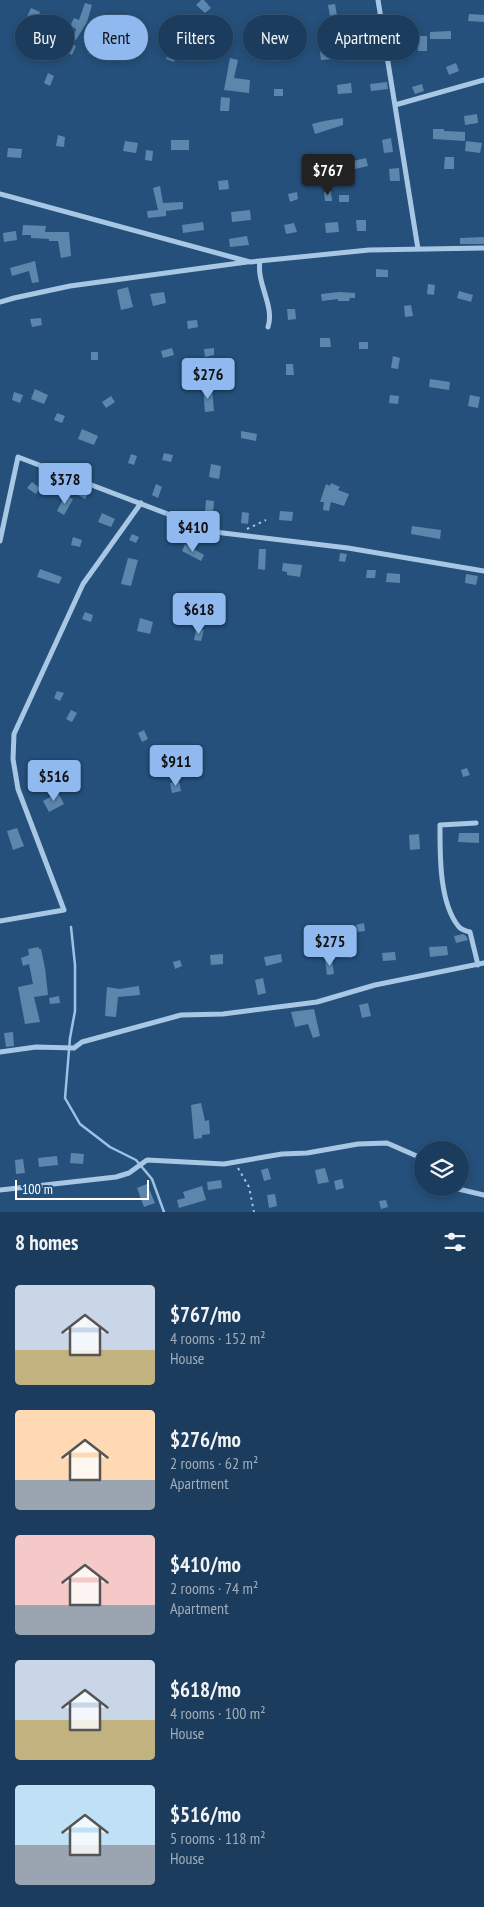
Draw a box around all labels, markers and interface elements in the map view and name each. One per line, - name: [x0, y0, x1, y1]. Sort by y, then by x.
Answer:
- chip: Buy: [15, 15, 74, 60]
- chip: Rent: [84, 15, 148, 60]
- chip: Filters: [158, 15, 233, 60]
- chip: New: [243, 15, 307, 60]
- chip: Apartment: [317, 15, 419, 60]
- pin: $767: [298, 154, 358, 196]
- text: $767: [313, 160, 343, 180]
- pin: $276: [178, 358, 238, 400]
- text: $276: [193, 364, 223, 384]
- pin: $378: [35, 462, 95, 505]
- text: $378: [50, 469, 80, 489]
- pin: $410: [163, 510, 223, 553]
- text: $410: [178, 517, 208, 537]
- pin: $618: [169, 592, 229, 635]
- text: $618: [184, 599, 214, 619]
- pin: $911: [146, 744, 206, 787]
- text: $911: [161, 751, 191, 771]
- pin: $516: [24, 760, 84, 802]
- text: $516: [39, 766, 69, 786]
- pin: $275: [300, 924, 360, 967]
- text: $275: [315, 931, 345, 951]
- map controls: [414, 1141, 469, 1196]
- button: layers: [414, 1141, 469, 1196]
- scale bar: [15, 1177, 149, 1200]
- text: 100 m: [22, 1180, 53, 1198]
- icon: filters: [441, 1228, 469, 1256]
- text: 8 homes: [15, 1229, 78, 1256]
- text: $767/mo: [170, 1301, 241, 1328]
- icon: home: [55, 1305, 115, 1365]
- text: 4 rooms · 152 m²: [170, 1328, 266, 1348]
- text: House: [170, 1348, 204, 1368]
- text: $276/mo: [170, 1426, 241, 1453]
- icon: home: [55, 1430, 115, 1490]
- text: 2 rooms · 62 m²: [170, 1453, 258, 1473]
- text: Apartment: [170, 1473, 229, 1493]
- text: $410/mo: [170, 1551, 241, 1578]
- icon: home: [55, 1555, 115, 1615]
- text: 2 rooms · 74 m²: [170, 1578, 258, 1598]
- text: Apartment: [170, 1598, 229, 1618]
- text: $618/mo: [170, 1676, 241, 1703]
- icon: home: [55, 1680, 115, 1740]
- text: 4 rooms · 100 m²: [170, 1703, 266, 1723]
- text: House: [170, 1723, 204, 1743]
- text: $516/mo: [170, 1801, 241, 1828]
- icon: home: [55, 1805, 115, 1865]
- text: 5 rooms · 118 m²: [170, 1828, 266, 1848]
- text: House: [170, 1848, 204, 1868]

